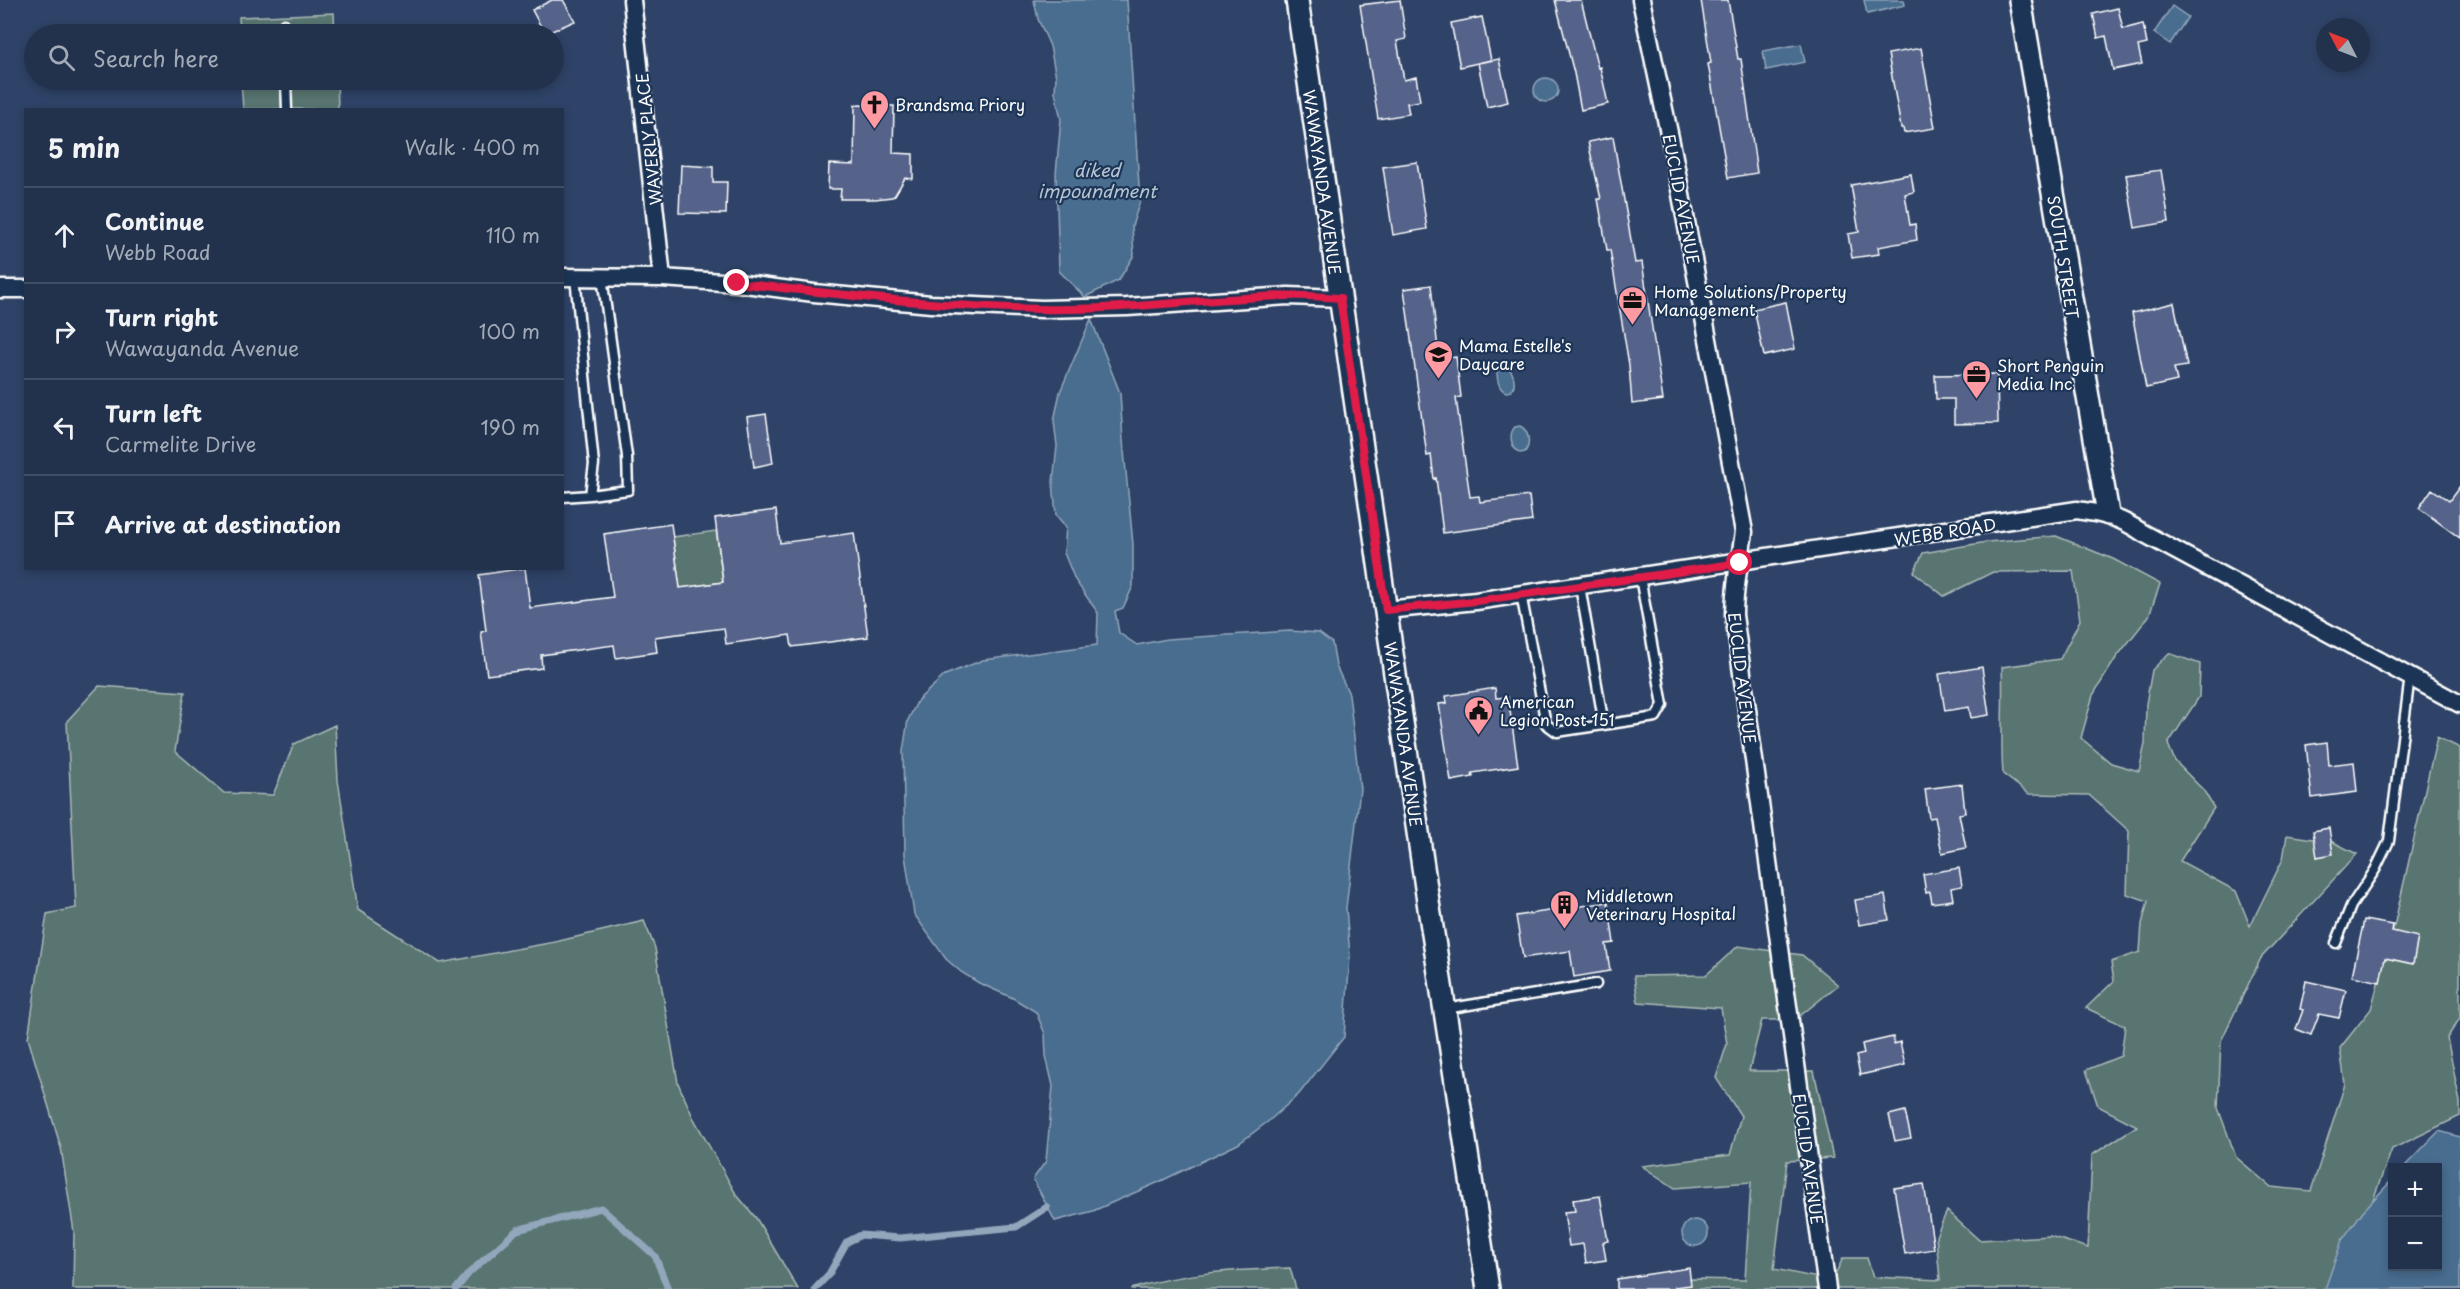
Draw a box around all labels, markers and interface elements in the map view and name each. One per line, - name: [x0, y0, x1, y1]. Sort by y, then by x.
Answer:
- north arrow: [2316, 18, 2370, 72]
- search box: [24, 24, 564, 90]
- icon: search: [45, 41, 78, 74]
- text: Search here: [93, 41, 219, 74]
- street label: WAVERLY PLACE: [629, 72, 667, 206]
- church icon: Brandsma Priory: [858, 88, 890, 130]
- street label: WAWAYANDA AVENUE: [1298, 88, 1348, 276]
- place label: Brandsma Priory: [895, 92, 1025, 116]
- text: 5 min: [48, 128, 120, 167]
- text: Walk · 400 m: [405, 132, 540, 162]
- street label: EUCLID AVENUE: [1658, 132, 1706, 266]
- water label: diked impoundment: [1038, 156, 1159, 204]
- street label: SOUTH STREET: [2042, 194, 2086, 320]
- text: Continue: [105, 204, 204, 237]
- icon: ahead: [48, 219, 81, 252]
- text: 110 m: [486, 220, 540, 250]
- text: Webb Road: [105, 237, 211, 267]
- route end: [723, 269, 749, 295]
- place label: Home Solutions/Property Management: [1654, 279, 1847, 321]
- office icon: Home Solutions/Property Management: [1617, 284, 1649, 326]
- text: Turn right: [105, 300, 218, 333]
- icon: right: [48, 315, 81, 348]
- text: 100 m: [479, 316, 540, 346]
- text: Wawayanda Avenue: [105, 333, 299, 363]
- place label: Mama Estelle's Daycare: [1459, 333, 1572, 375]
- school or university icon: Mama Estelle's Daycare: [1422, 338, 1454, 380]
- place label: Short Penguin Media Inc: [1997, 353, 2104, 395]
- office icon: Short Penguin Media Inc: [1960, 358, 1992, 400]
- text: Turn left: [105, 396, 202, 429]
- icon: left: [48, 411, 81, 444]
- text: 190 m: [481, 412, 540, 442]
- text: Carmelite Drive: [105, 429, 256, 459]
- icon: arrive: [48, 507, 81, 540]
- text: Arrive at destination: [105, 507, 341, 540]
- street label: WEBB ROAD: [1892, 511, 1998, 551]
- route start: [1726, 549, 1752, 575]
- street label: EUCLID AVENUE: [1723, 611, 1763, 745]
- street label: WAWAYANDA AVENUE: [1379, 640, 1429, 828]
- place label: American Legion Post 151: [1500, 689, 1615, 731]
- public building icon: American Legion Post 151: [1463, 694, 1495, 736]
- place label: Middletown Veterinary Hospital: [1586, 883, 1736, 925]
- building icon: Middletown Veterinary Hospital: [1549, 888, 1581, 930]
- street label: EUCLID AVENUE: [1788, 1092, 1830, 1226]
- map controls: [2388, 1163, 2442, 1271]
- button: +: [2388, 1163, 2442, 1217]
- button: −: [2388, 1217, 2442, 1271]

